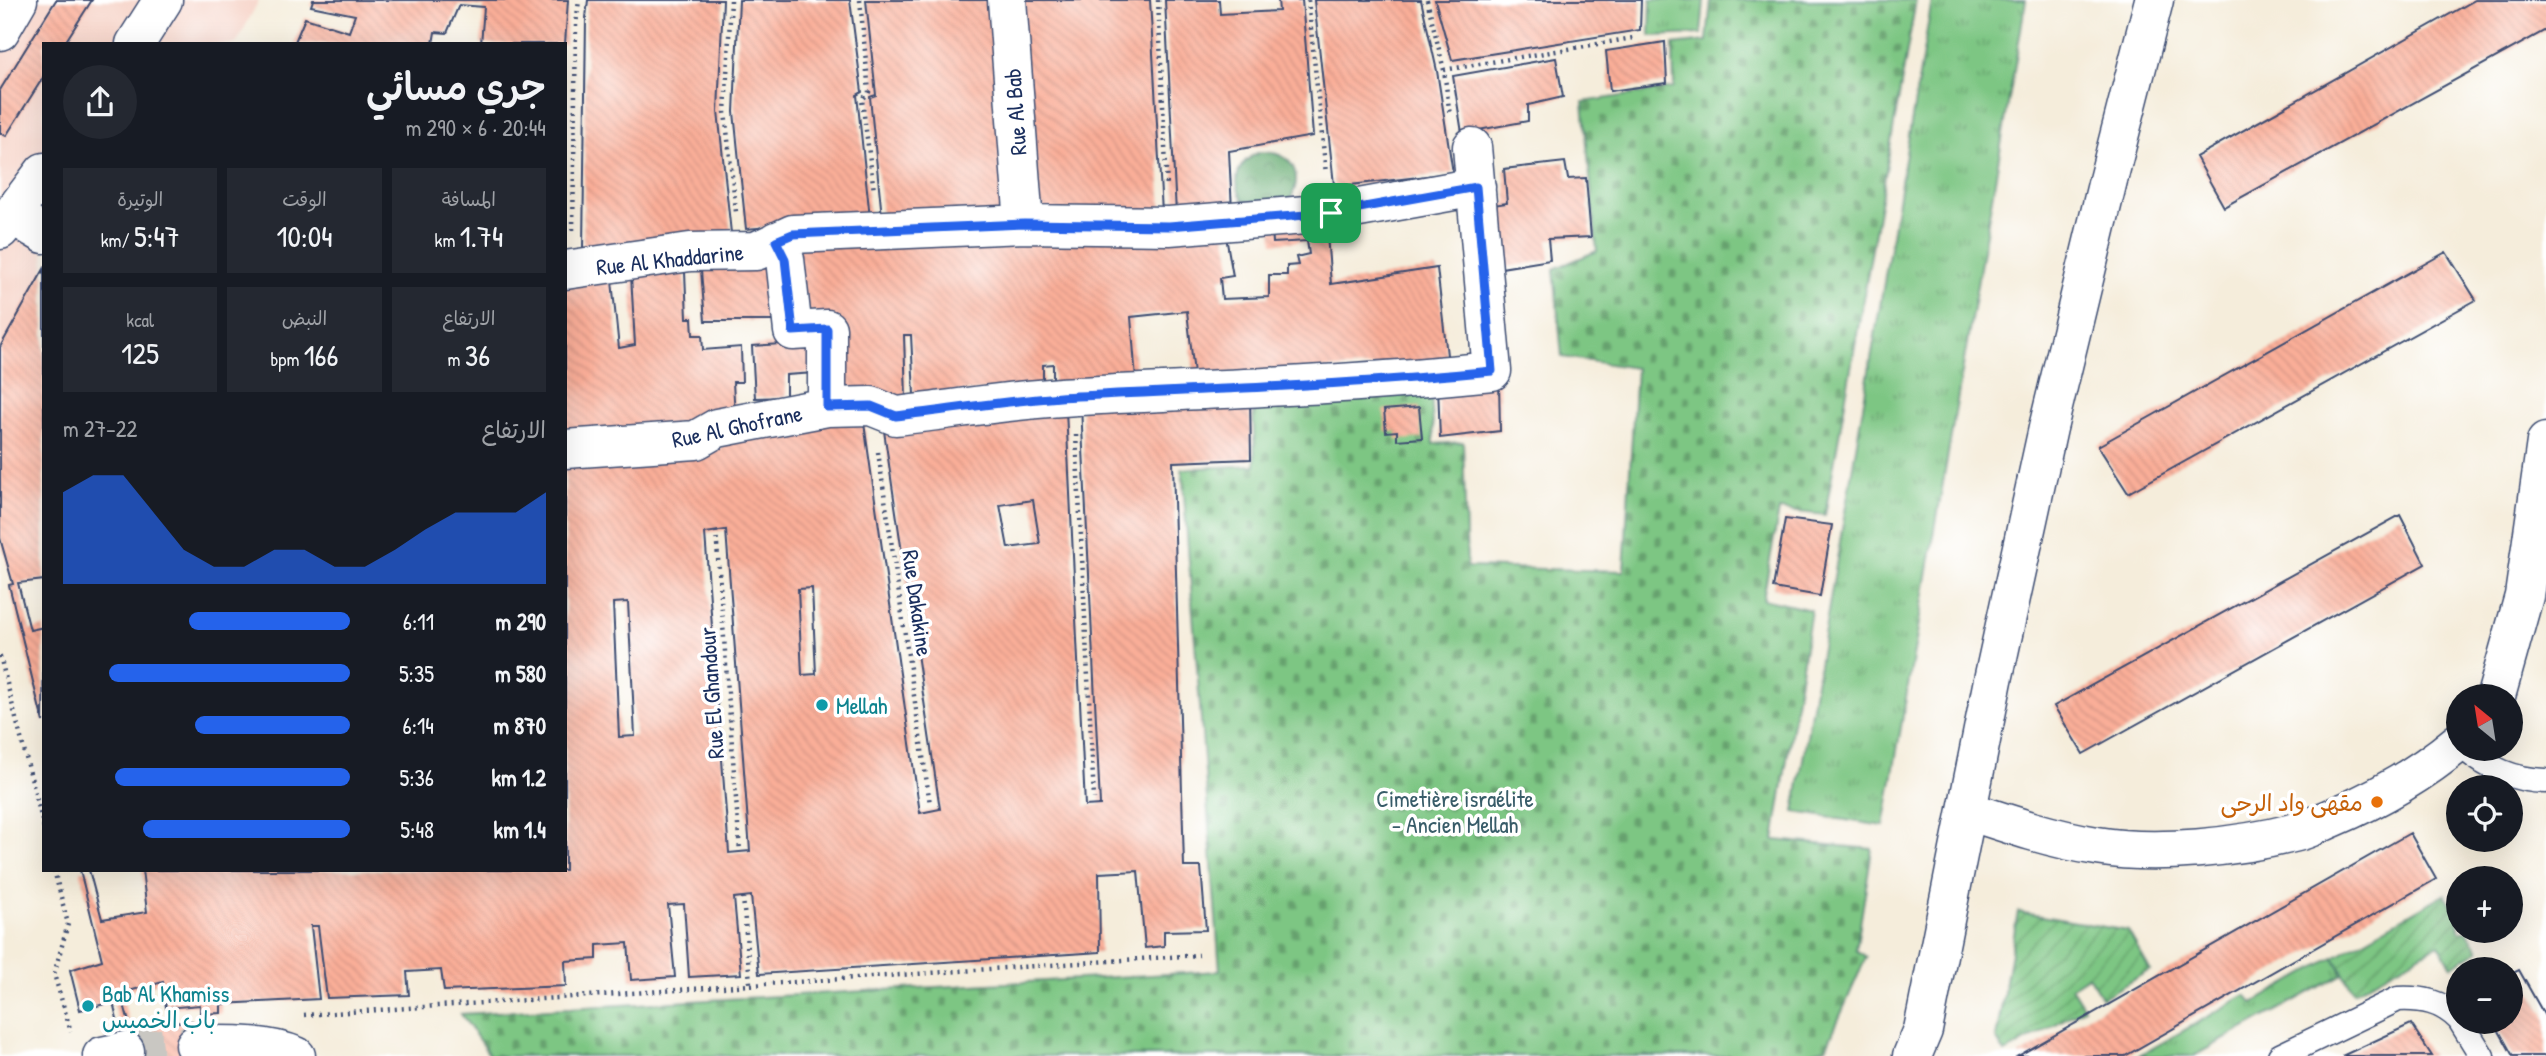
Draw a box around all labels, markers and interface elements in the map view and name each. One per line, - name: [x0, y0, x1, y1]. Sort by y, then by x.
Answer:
- text: جري مسائي: [366, 60, 546, 112]
- button: share: [63, 65, 137, 139]
- street label: Rue Al Bab: [997, 68, 1033, 156]
- text: 20:44 · 6 × 290 m: [406, 112, 546, 143]
- pin: [1301, 183, 1361, 243]
- text: الوتيرة: [117, 186, 163, 212]
- text: الوقت: [282, 186, 327, 212]
- text: المسافة: [442, 186, 496, 212]
- icon: arrive: [1312, 194, 1350, 232]
- text: 5:47: [134, 216, 180, 256]
- text: 10:04: [277, 216, 333, 256]
- text: 1.74: [460, 216, 503, 256]
- text: /km: [101, 227, 134, 253]
- text: km: [435, 227, 460, 253]
- street label: Rue Al Khaddarine: [595, 236, 745, 282]
- text: النبض: [282, 305, 327, 331]
- text: الارتفاع: [442, 305, 495, 331]
- text: kcal: [126, 307, 154, 333]
- text: 125: [121, 333, 159, 373]
- text: 166: [304, 335, 339, 375]
- text: 36: [465, 335, 490, 375]
- text: bpm: [270, 346, 304, 372]
- text: m: [447, 346, 465, 372]
- street label: Rue Al Ghofrane: [669, 397, 805, 455]
- text: 22–27 m: [63, 413, 137, 444]
- text: الارتفاع: [482, 414, 546, 445]
- street label: Rue Dakakine: [895, 548, 941, 658]
- text: 6:11: [403, 606, 434, 637]
- text: 290 m: [496, 606, 546, 637]
- street label: Rue El Ghandour: [691, 626, 731, 760]
- text: 5:35: [399, 658, 434, 689]
- text: 580 m: [495, 658, 546, 689]
- north arrow: [2446, 684, 2524, 761]
- map controls: [2446, 684, 2523, 1034]
- place label: Mellah: [836, 690, 888, 721]
- marker: Mellah: [814, 697, 830, 713]
- text: 6:14: [403, 710, 434, 741]
- text: 870 m: [493, 710, 546, 741]
- text: 5:36: [399, 762, 434, 793]
- text: 1.2 km: [491, 762, 546, 793]
- button: locate: [2446, 775, 2523, 852]
- park label: Cimetière israélite - Ancien Mellah: [1376, 783, 1534, 840]
- place label: مقهى واد الرحى: [2220, 787, 2363, 818]
- marker: مقهى واد الرحى: [2369, 794, 2385, 810]
- text: 5:48: [400, 814, 434, 845]
- text: 1.4 km: [494, 814, 546, 845]
- button: +: [2446, 866, 2523, 943]
- button: −: [2446, 957, 2523, 1034]
- place label: Bab Al Khamiss باب الخميس: [102, 978, 229, 1035]
- marker: Bab Al Khamiss باب الخميس: [80, 998, 96, 1014]

